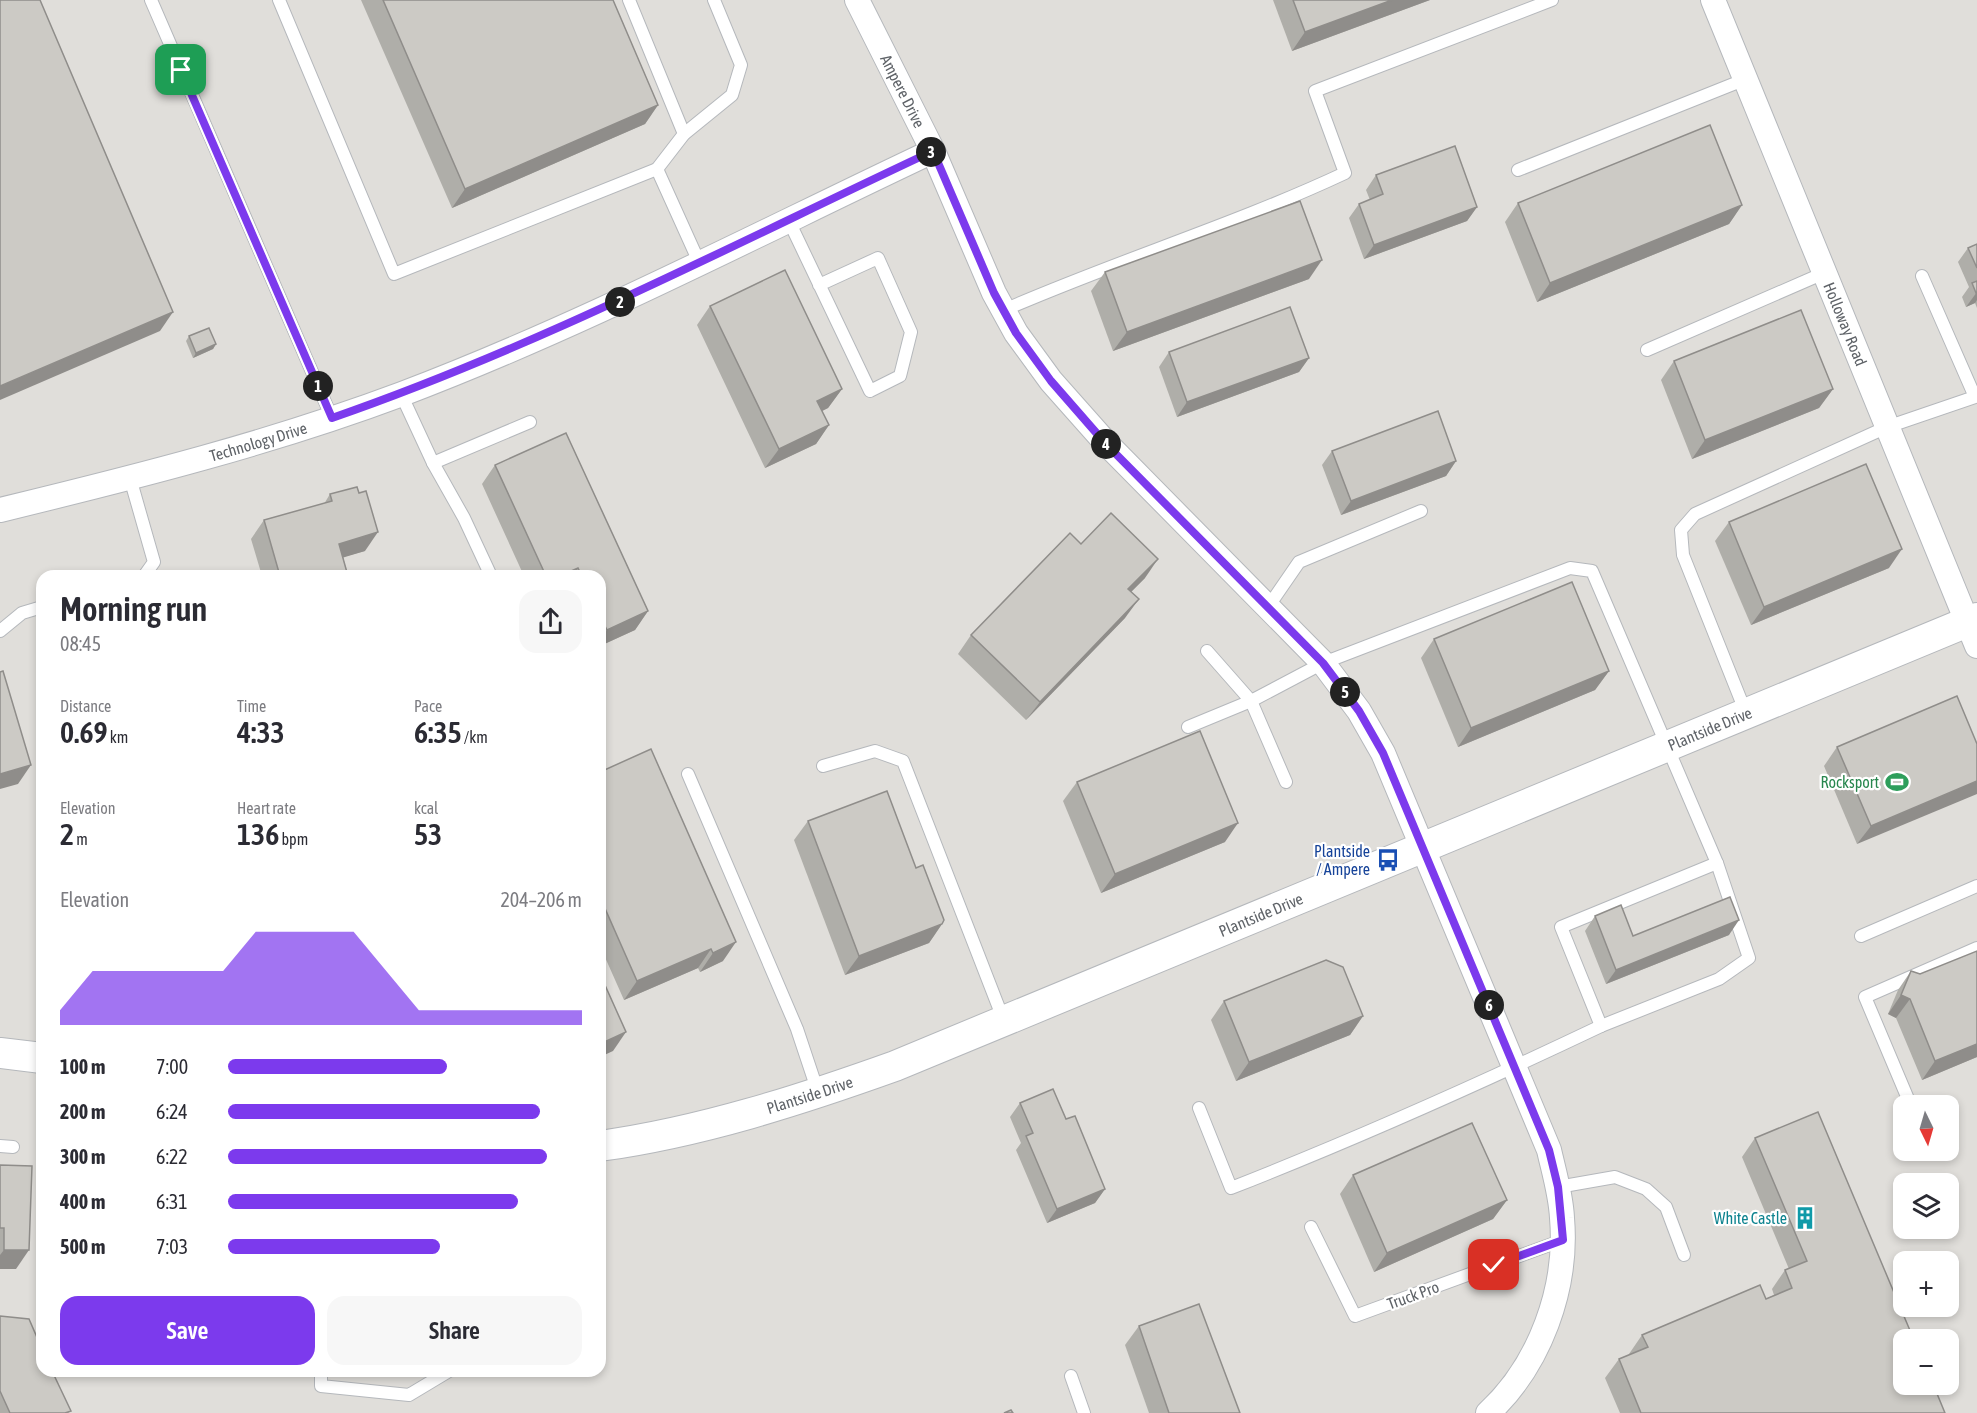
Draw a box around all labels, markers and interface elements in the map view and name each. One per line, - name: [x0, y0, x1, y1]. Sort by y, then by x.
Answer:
- pin: [155, 44, 206, 95]
- street label: Ampere Drive: [877, 52, 929, 131]
- icon: arrive: [164, 53, 197, 86]
- pin: 3: [916, 137, 946, 167]
- text: 3: [927, 143, 935, 161]
- street label: Holloway Road: [1820, 279, 1871, 368]
- pin: 2: [605, 287, 635, 317]
- text: 2: [616, 293, 624, 311]
- pin: 1: [303, 371, 333, 401]
- text: 1: [314, 377, 322, 395]
- street label: Technology Drive: [207, 419, 309, 465]
- pin: 4: [1091, 429, 1121, 459]
- text: 4: [1102, 435, 1110, 453]
- text: Morning run: [60, 590, 207, 628]
- button: share: [519, 590, 582, 653]
- text: 08:45: [60, 632, 101, 655]
- pin: 5: [1330, 677, 1360, 707]
- text: 5: [1341, 683, 1349, 701]
- text: Distance: [60, 697, 111, 715]
- text: Time: [237, 697, 266, 715]
- text: Pace: [414, 697, 442, 715]
- street label: Plantside Drive: [1665, 703, 1754, 754]
- text: 0.69: [60, 715, 108, 749]
- text: 4:33: [237, 715, 285, 749]
- text: 6:35: [414, 715, 462, 749]
- text: km: [108, 728, 128, 746]
- text: /km: [462, 728, 488, 746]
- sports icon: Rocksport: [1884, 769, 1910, 795]
- place label: Rocksport: [1821, 773, 1879, 792]
- text: Elevation: [60, 799, 115, 817]
- text: Heart rate: [237, 799, 296, 817]
- text: kcal: [414, 799, 438, 817]
- text: 2: [60, 817, 74, 851]
- text: 136: [237, 817, 279, 851]
- text: 53: [414, 817, 442, 851]
- text: m: [74, 830, 88, 848]
- text: bpm: [279, 830, 308, 848]
- place label: Plantside / Ampere: [1314, 842, 1370, 879]
- bus stop icon: Plantside / Ampere: [1375, 847, 1401, 873]
- text: Elevation: [60, 888, 129, 911]
- text: 204–206 m: [500, 888, 582, 911]
- street label: Plantside Drive: [1216, 889, 1305, 940]
- pin: 6: [1474, 990, 1504, 1020]
- text: 6: [1485, 996, 1493, 1014]
- text: 100 m: [60, 1055, 105, 1078]
- text: 7:00: [156, 1055, 188, 1078]
- street label: Plantside Drive: [764, 1073, 855, 1117]
- north arrow: [1893, 1095, 1959, 1161]
- map controls: [1893, 1095, 1959, 1395]
- text: 200 m: [60, 1100, 105, 1123]
- text: 6:24: [156, 1100, 188, 1123]
- text: 300 m: [60, 1145, 105, 1168]
- text: 6:22: [156, 1145, 188, 1168]
- button: layers: [1893, 1173, 1959, 1239]
- text: 400 m: [60, 1190, 105, 1213]
- text: 6:31: [156, 1190, 188, 1213]
- building icon: White Castle: [1792, 1205, 1818, 1231]
- place label: White Castle: [1714, 1209, 1787, 1227]
- text: 500 m: [60, 1235, 105, 1258]
- text: 7:03: [156, 1235, 188, 1258]
- pin: [1468, 1239, 1519, 1290]
- icon: check: [1477, 1248, 1510, 1281]
- button: +: [1893, 1251, 1959, 1317]
- street label: Truck Pro: [1385, 1277, 1441, 1313]
- button: Save: [60, 1296, 315, 1365]
- button: Share: [327, 1296, 582, 1365]
- button: −: [1893, 1329, 1959, 1395]

